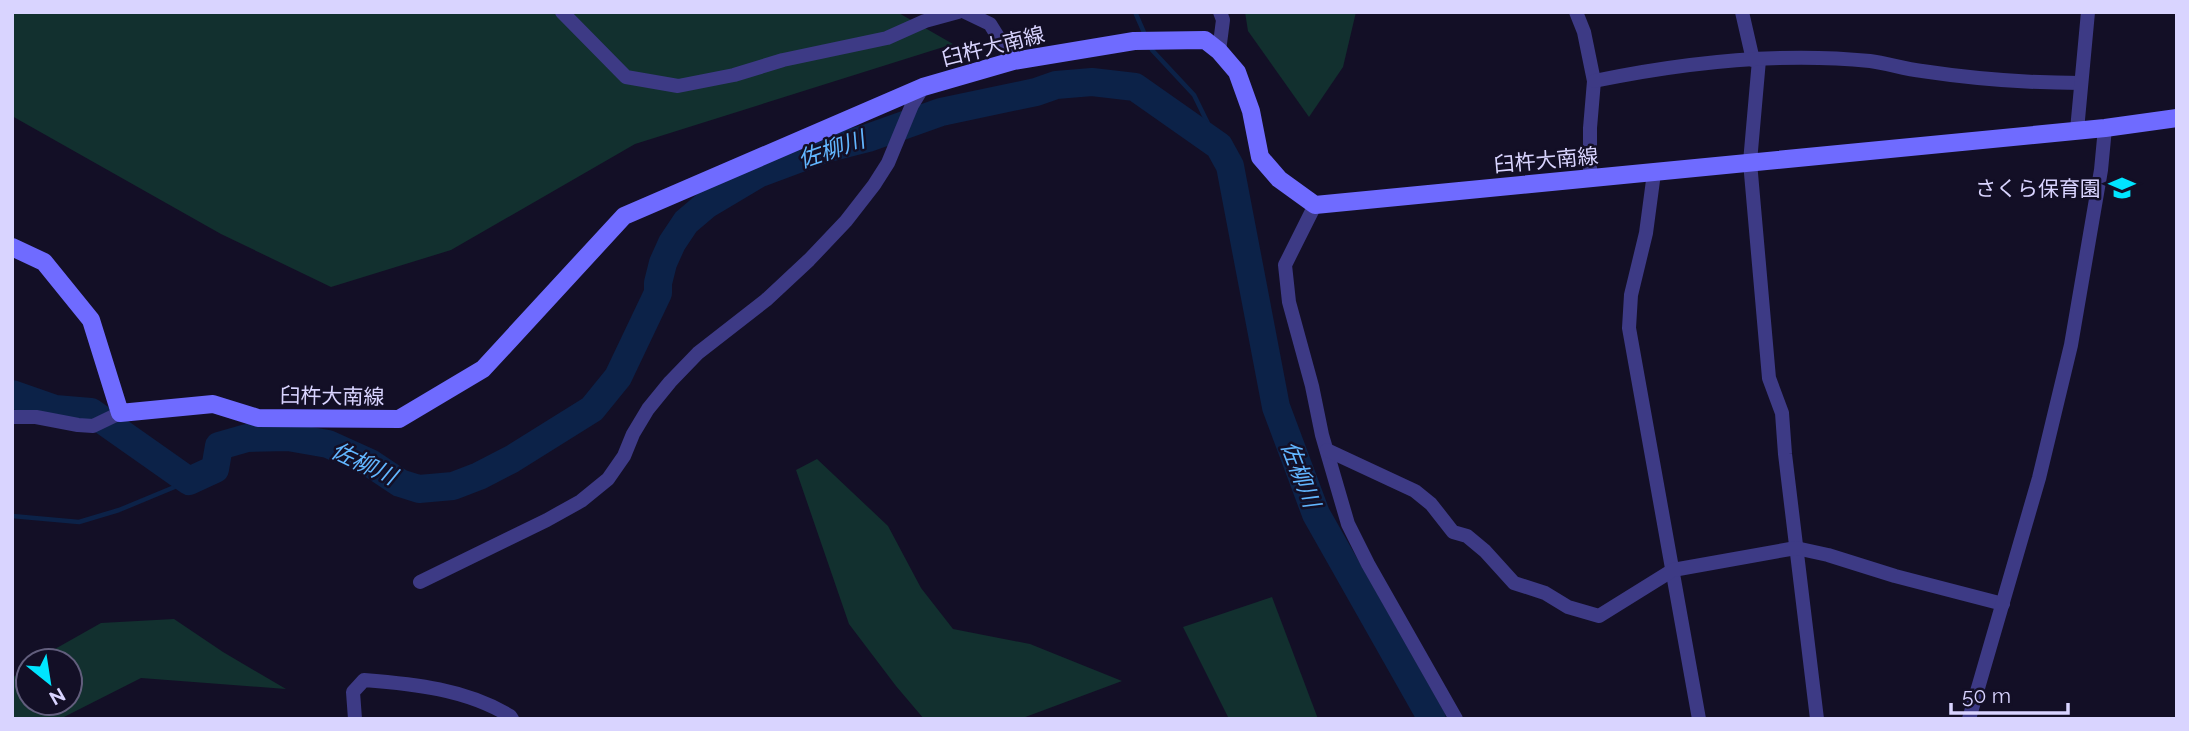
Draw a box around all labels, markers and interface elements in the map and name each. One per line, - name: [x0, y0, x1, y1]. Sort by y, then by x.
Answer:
- street label: 臼杵大南線: [939, 21, 1047, 71]
- water label: 佐柳川: [794, 124, 871, 173]
- street label: 臼杵大南線: [1493, 143, 1599, 177]
- school or university icon: さくら保育園: [2107, 173, 2137, 203]
- place label: さくら保育園: [1975, 176, 2101, 201]
- street label: 臼杵大南線: [279, 383, 385, 409]
- water label: 佐柳川: [327, 436, 404, 491]
- water label: 佐柳川: [1276, 437, 1327, 514]
- north arrow: [14, 647, 84, 717]
- scale bar: [1951, 672, 2068, 716]
- text: 50 m: [1962, 683, 2011, 708]
- text: N: [46, 684, 69, 710]

